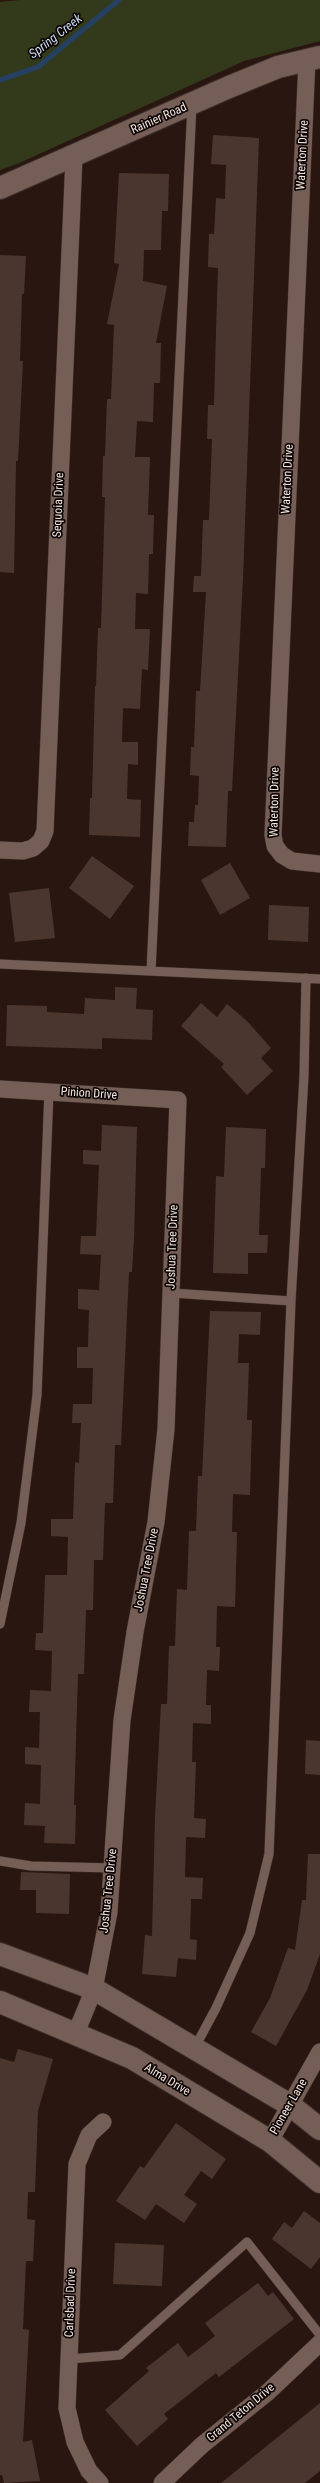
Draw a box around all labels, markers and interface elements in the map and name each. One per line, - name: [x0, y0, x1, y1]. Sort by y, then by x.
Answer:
- water label: Spring Creek: [26, 11, 86, 63]
- street label: Rainier Road: [129, 100, 189, 138]
- street label: Waterton Drive: [294, 120, 312, 190]
- street label: Waterton Drive: [279, 444, 297, 514]
- street label: Sequoia Drive: [51, 472, 67, 538]
- street label: Waterton Drive: [267, 767, 283, 837]
- street label: Pinion Drive: [60, 1085, 118, 1103]
- street label: Joshua Tree Drive: [164, 1204, 182, 1290]
- street label: Joshua Tree Drive: [132, 1527, 162, 1613]
- street label: Joshua Tree Drive: [97, 1848, 121, 1934]
- street label: Alma Drive: [141, 2061, 193, 2099]
- street label: Pioneer Lane: [267, 2077, 311, 2137]
- street label: Carlsbad Drive: [63, 2268, 79, 2338]
- street label: Grand Teton Drive: [204, 2380, 278, 2446]

